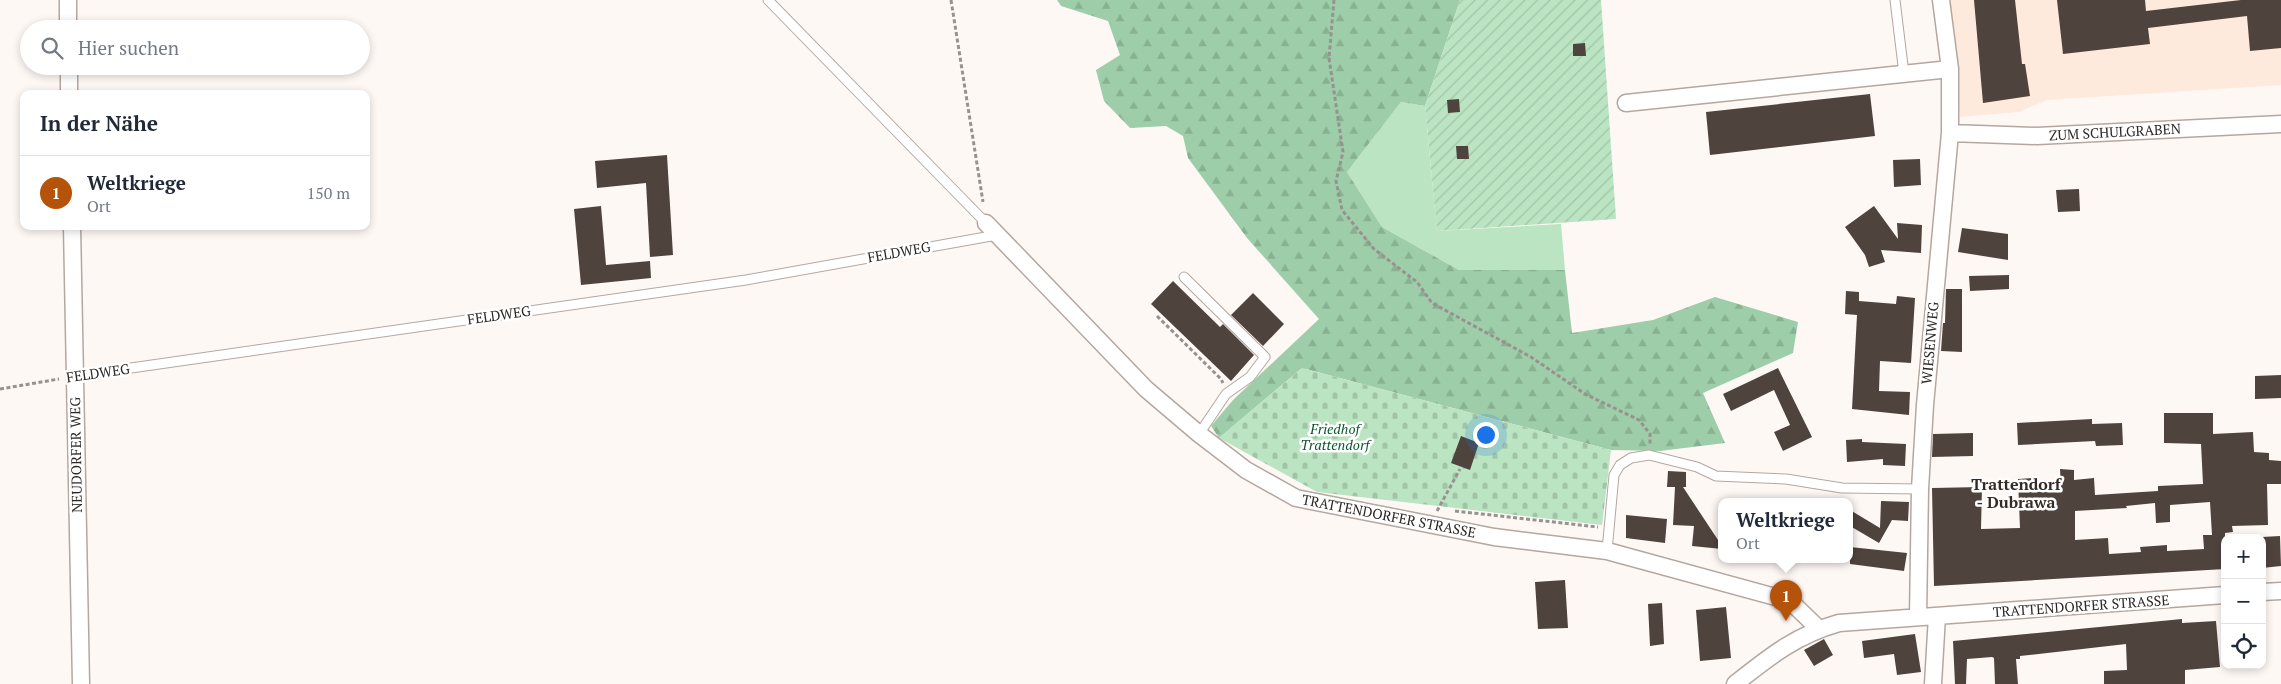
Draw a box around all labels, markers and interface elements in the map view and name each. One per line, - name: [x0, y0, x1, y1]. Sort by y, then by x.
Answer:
- search box: [20, 20, 370, 75]
- icon: search: [38, 34, 66, 62]
- text: Hier suchen: [78, 35, 179, 60]
- text: In der Nähe: [40, 109, 158, 137]
- street label: ZUM SCHULGRABEN: [2049, 119, 2181, 144]
- text: Weltkriege: [87, 170, 186, 195]
- text: 1: [51, 182, 61, 204]
- text: 150 m: [307, 182, 350, 204]
- text: Ort: [87, 195, 111, 217]
- street label: FELDWEG: [866, 237, 932, 266]
- street label: WIESENWEG: [1916, 300, 1943, 385]
- street label: FELDWEG: [466, 301, 532, 328]
- street label: FELDWEG: [65, 359, 131, 386]
- street label: NEUDORFER WEG: [65, 397, 86, 513]
- park label: Friedhof Trattendorf: [1301, 419, 1372, 454]
- your location: [1473, 422, 1499, 448]
- district label: Trattendorf - Dubrawa: [1971, 473, 2063, 513]
- street label: TRATTENDORFER STRASSE: [1300, 489, 1478, 542]
- popup: [1718, 498, 1853, 563]
- text: Weltkriege: [1736, 507, 1835, 532]
- text: Ort: [1736, 532, 1760, 554]
- map controls: [2221, 534, 2266, 669]
- button: +: [2221, 534, 2266, 579]
- button: −: [2221, 579, 2266, 624]
- pin: 1: [1770, 580, 1802, 621]
- street label: TRATTENDORFER STRASSE: [1992, 590, 2170, 621]
- button: locate: [2221, 624, 2266, 669]

